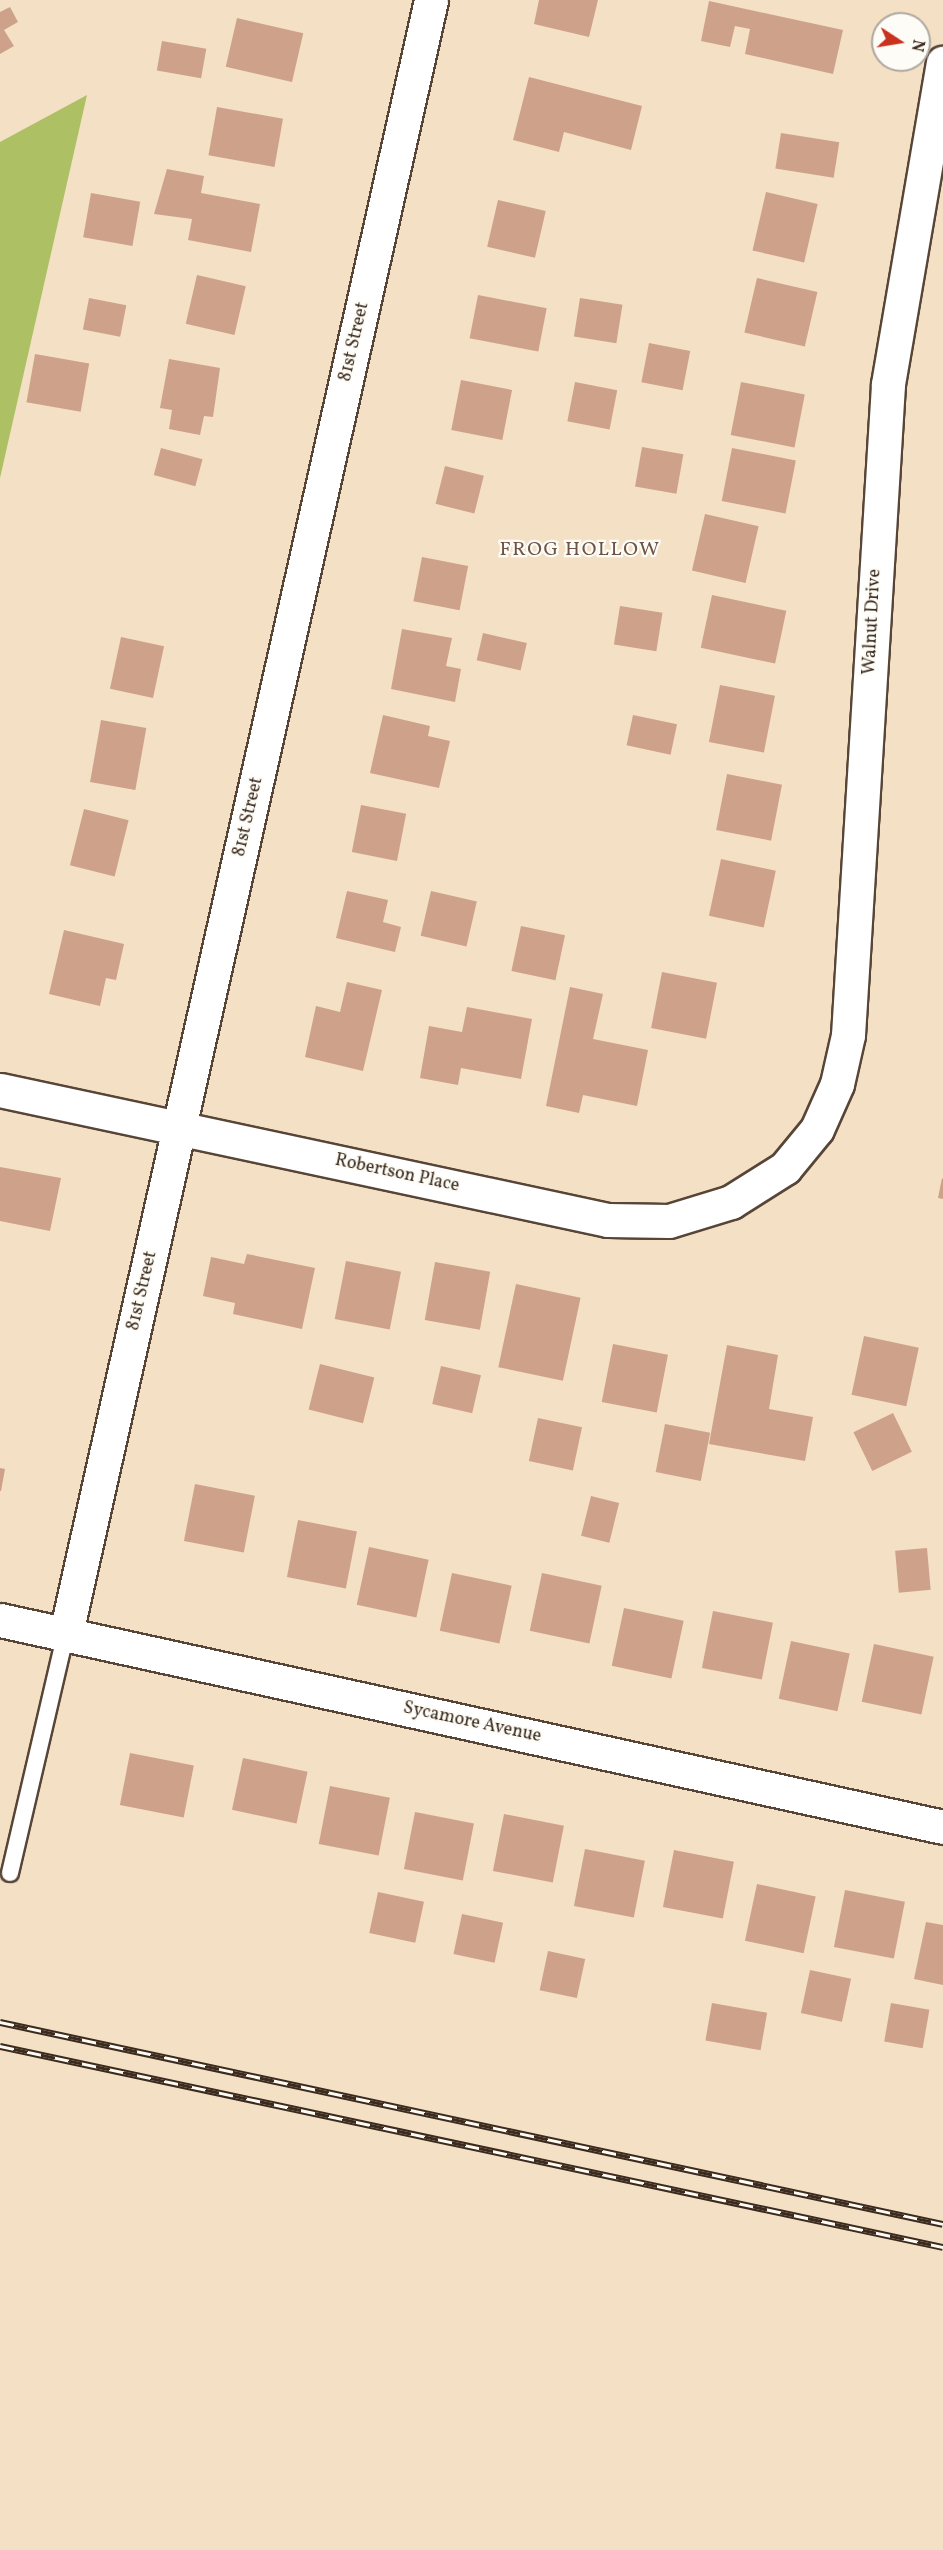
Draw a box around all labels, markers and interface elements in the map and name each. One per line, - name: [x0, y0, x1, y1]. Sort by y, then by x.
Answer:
- north arrow: [871, 12, 931, 72]
- text: N: [905, 37, 929, 53]
- street label: 81st Street: [335, 300, 375, 384]
- district label: FROG HOLLOW: [499, 538, 661, 562]
- street label: Walnut Drive: [859, 569, 887, 675]
- street label: 81st Street: [229, 775, 269, 859]
- street label: Robertson Place: [333, 1150, 461, 1198]
- street label: 81st Street: [123, 1249, 163, 1333]
- street label: Sycamore Avenue: [401, 1698, 543, 1748]

